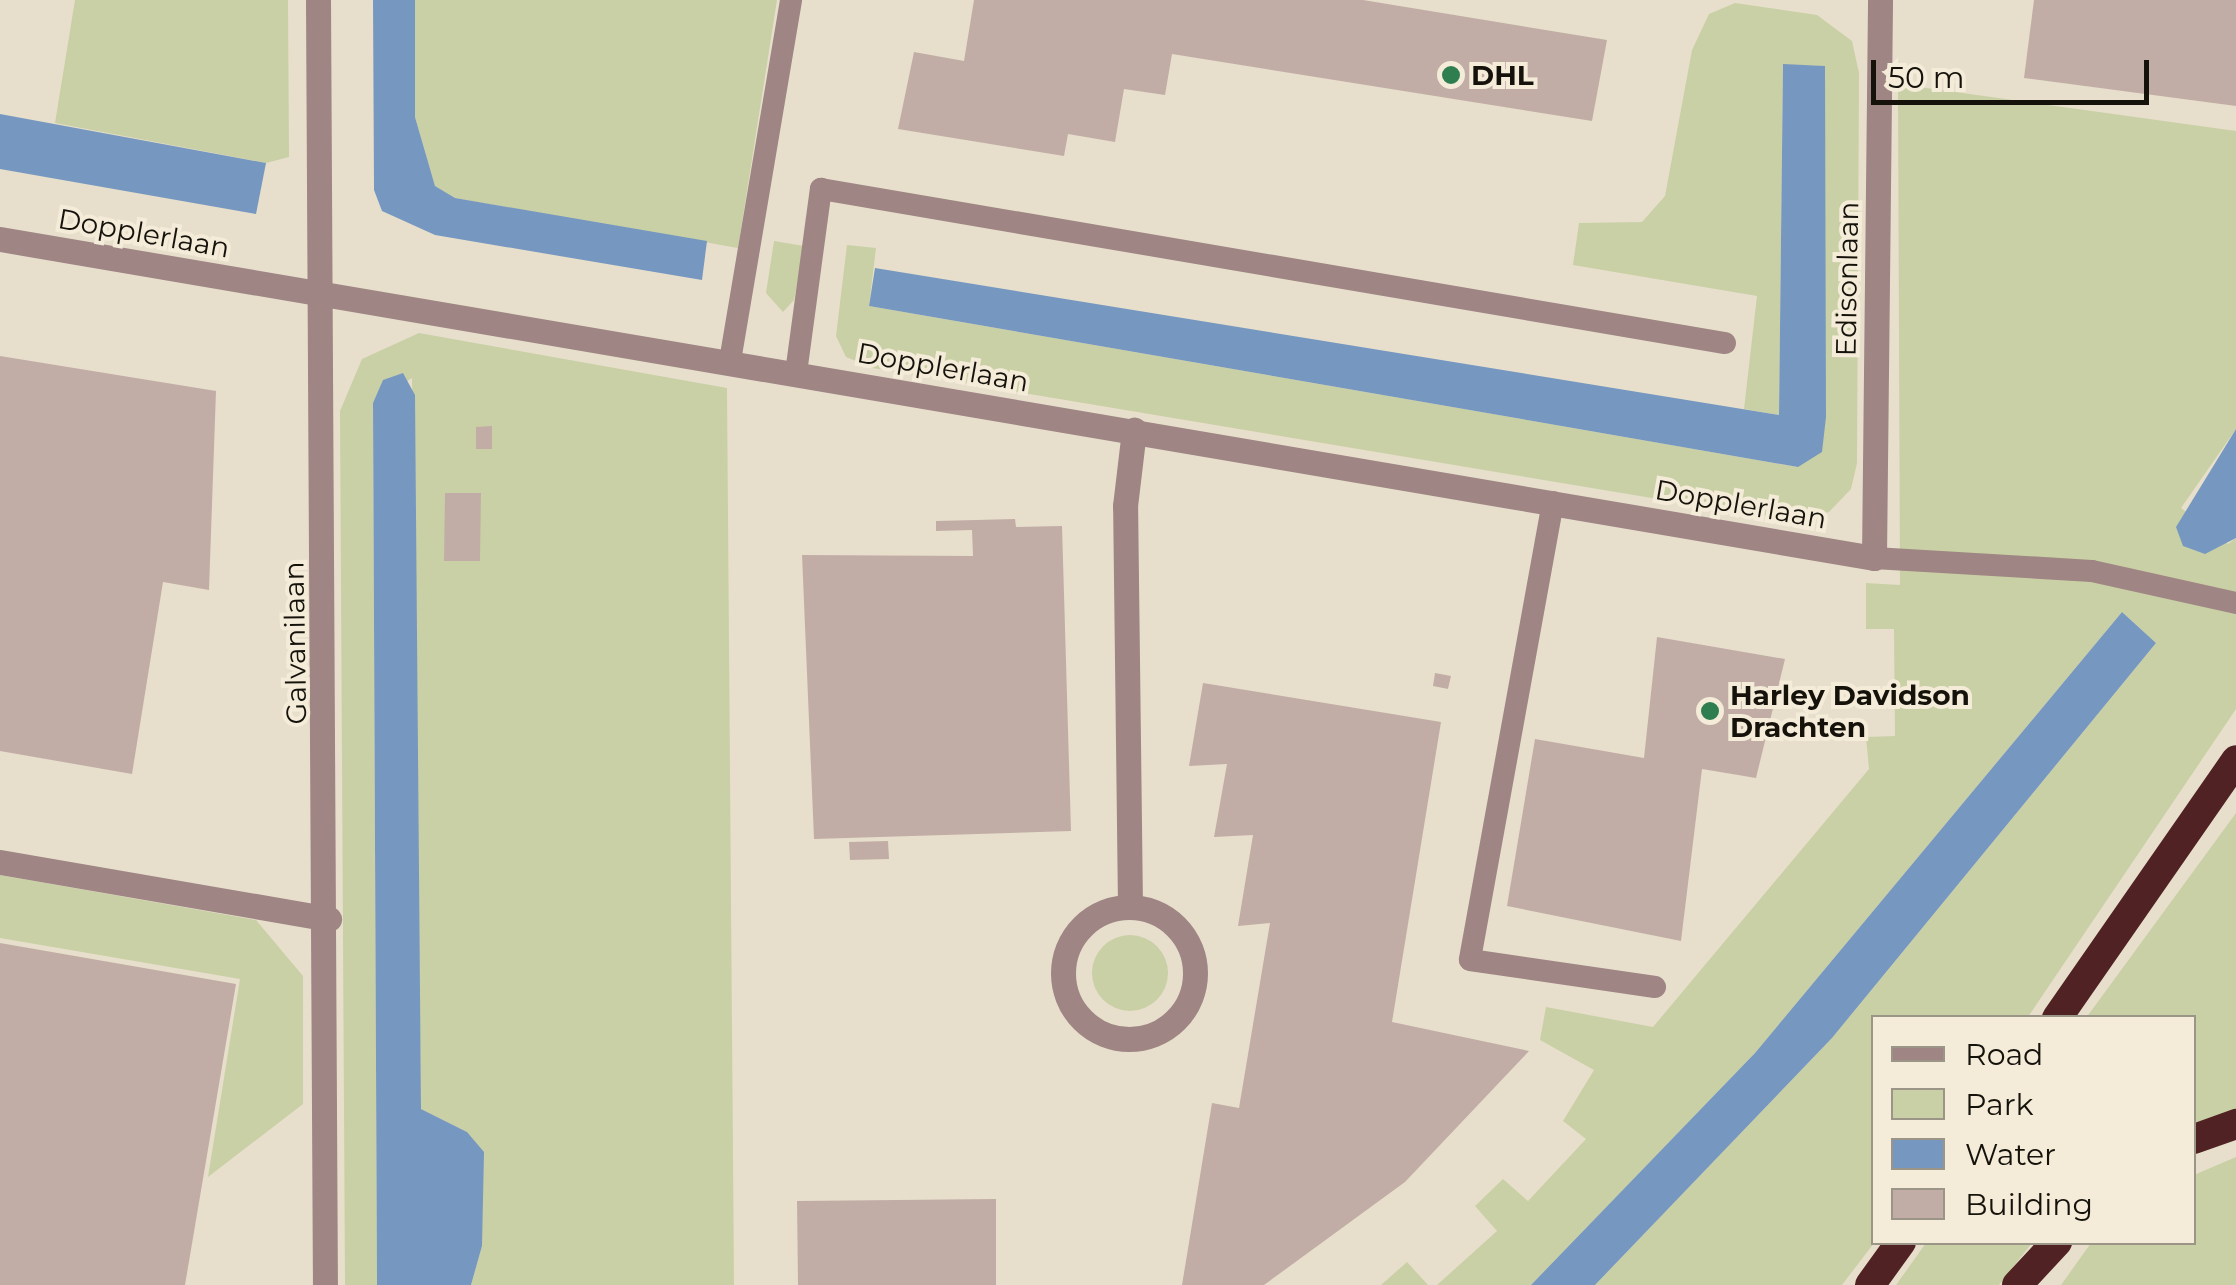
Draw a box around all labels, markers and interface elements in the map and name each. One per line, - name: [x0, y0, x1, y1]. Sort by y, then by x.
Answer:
- scale bar: [1876, 40, 2154, 102]
- place label: DHL: [1471, 58, 1534, 92]
- text: 50 m: [1888, 59, 1965, 96]
- marker: DHL: [1440, 64, 1462, 86]
- street label: Dopplerlaan: [56, 201, 232, 265]
- street label: Edisonlaan: [1829, 201, 1865, 357]
- street label: Dopplerlaan: [855, 335, 1031, 399]
- street label: Dopplerlaan: [1653, 472, 1829, 536]
- street label: Galvanilaan: [277, 561, 313, 725]
- place label: Harley Davidson Drachten: [1730, 678, 1970, 744]
- marker: Harley Davidson Drachten: [1699, 700, 1721, 722]
- legend: [1871, 1015, 2196, 1245]
- text: Road: [1965, 1036, 2043, 1073]
- text: Park: [1965, 1086, 2034, 1123]
- text: Water: [1965, 1136, 2056, 1173]
- text: Building: [1965, 1186, 2093, 1223]

